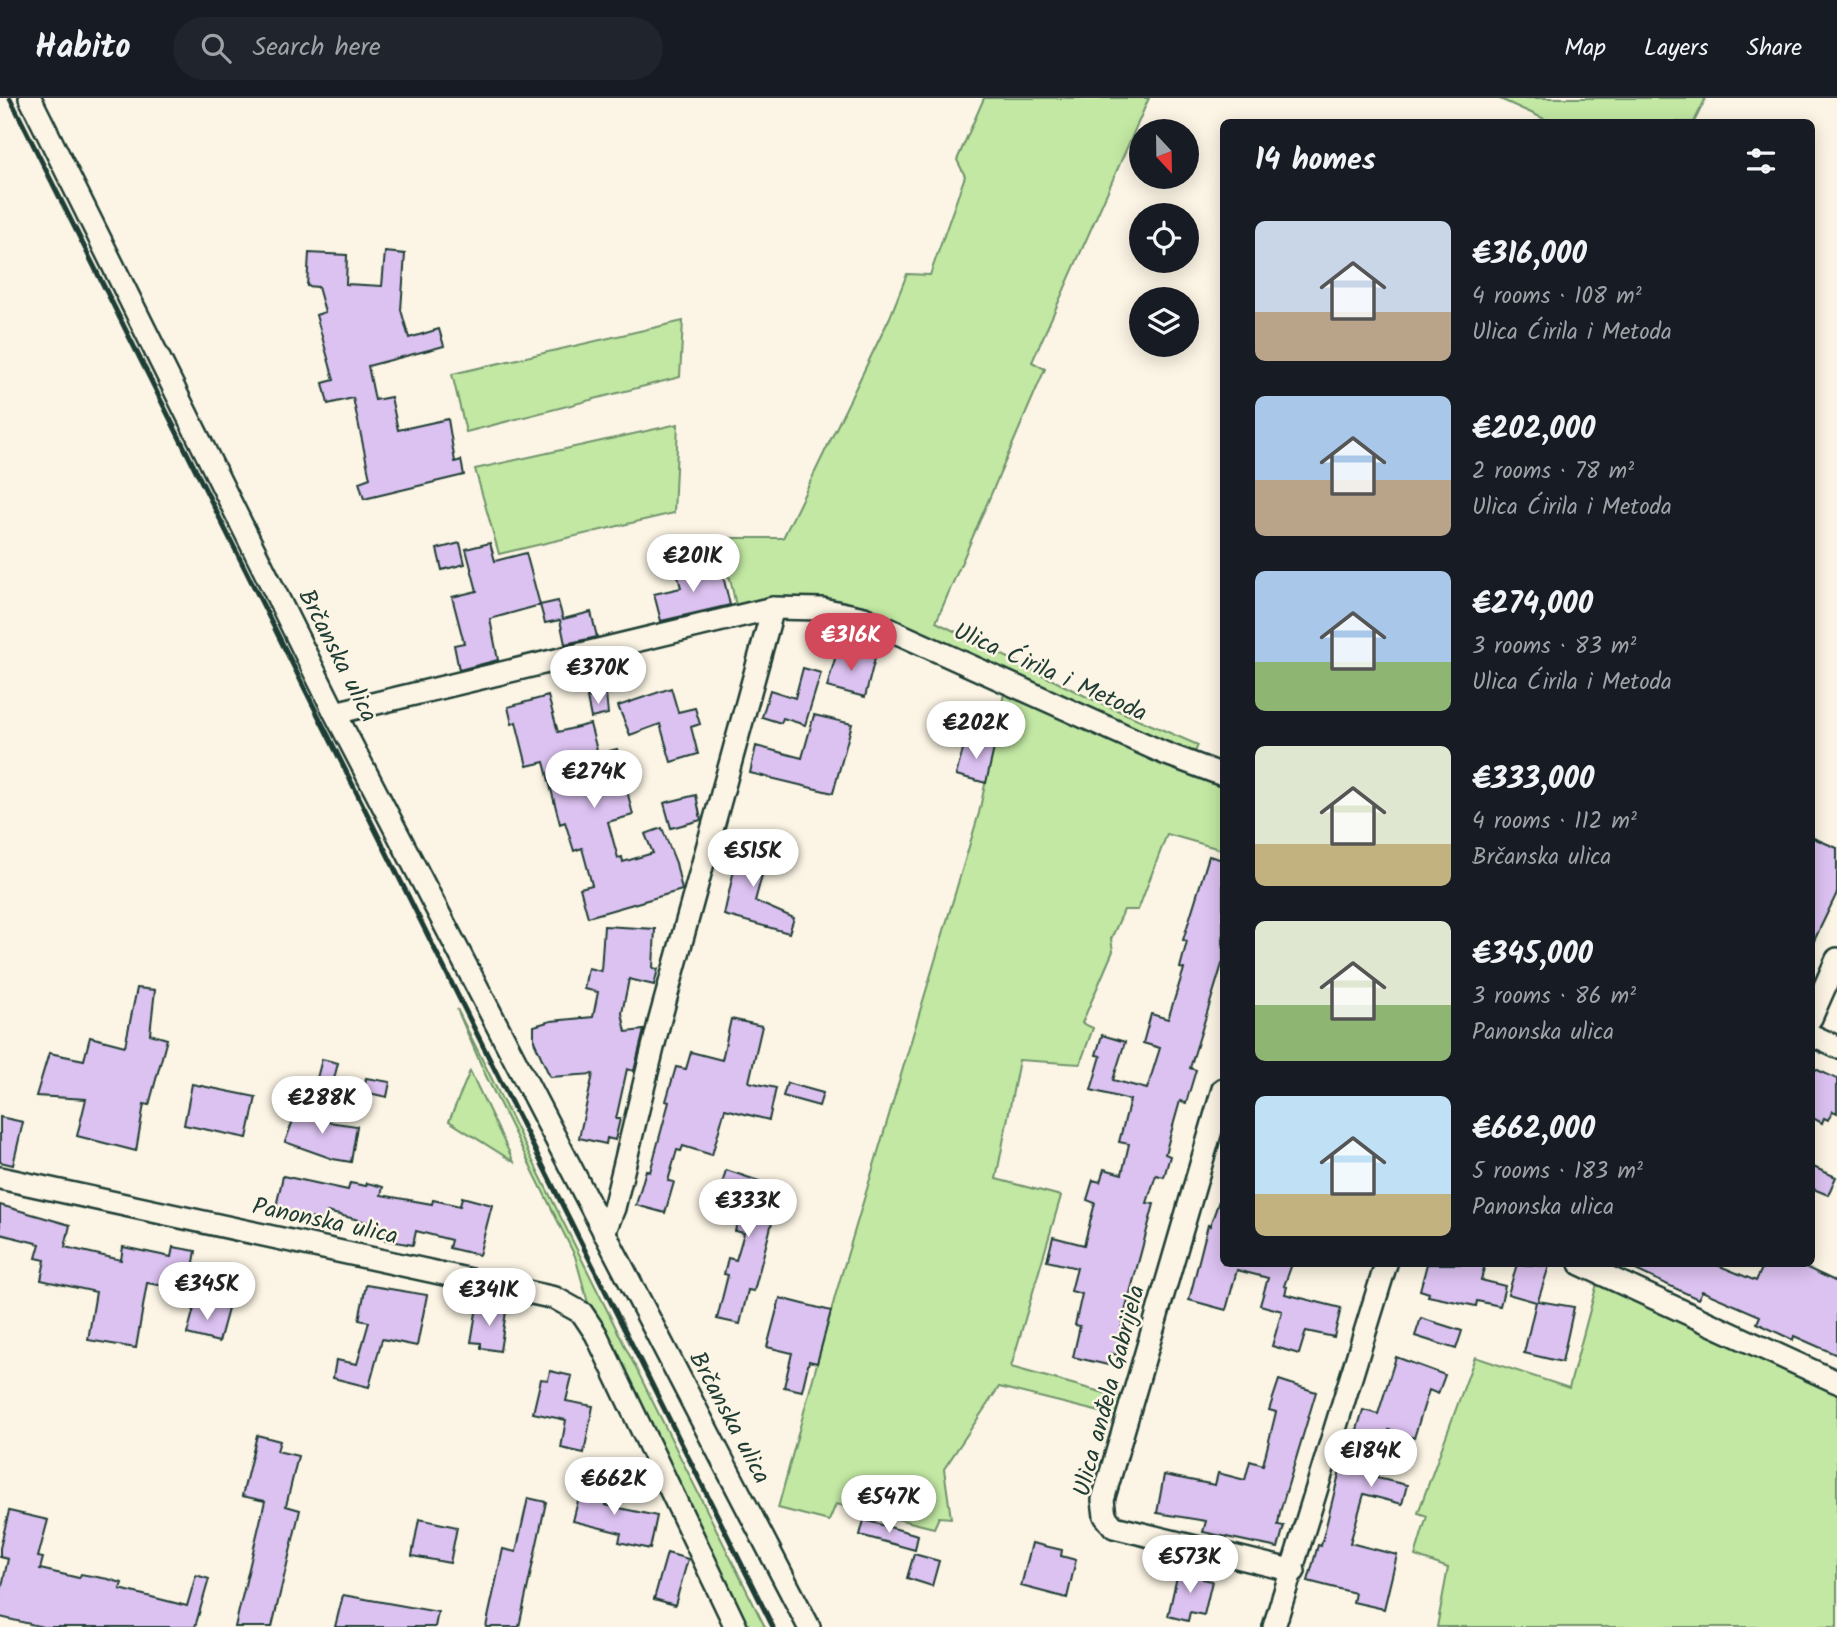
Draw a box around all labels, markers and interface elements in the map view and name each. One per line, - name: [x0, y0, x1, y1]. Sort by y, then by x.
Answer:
- search box: [173, 17, 663, 80]
- text: Habito: [35, 22, 131, 75]
- text: Search here: [253, 27, 381, 69]
- icon: search: [197, 29, 235, 67]
- text: Map: [1564, 29, 1606, 68]
- text: Layers: [1644, 29, 1708, 68]
- text: Share: [1746, 29, 1802, 68]
- north arrow: [1129, 119, 1199, 189]
- map controls: [1129, 119, 1199, 357]
- text: 14 homes: [1255, 137, 1376, 185]
- icon: filters: [1742, 142, 1780, 180]
- button: locate: [1129, 203, 1199, 273]
- text: €316,000: [1472, 231, 1587, 279]
- icon: home: [1311, 249, 1395, 333]
- text: 4 rooms · 108 m²: [1472, 279, 1642, 315]
- button: layers: [1129, 287, 1199, 357]
- text: Ulica Ćirila i Metoda: [1472, 315, 1672, 351]
- text: €202,000: [1472, 406, 1595, 454]
- icon: home: [1311, 424, 1395, 508]
- text: 2 rooms · 78 m²: [1472, 454, 1634, 490]
- text: Ulica Ćirila i Metoda: [1472, 490, 1672, 526]
- pin: €201K: [644, 534, 742, 594]
- text: €201K: [663, 539, 723, 575]
- text: €274,000: [1472, 581, 1593, 629]
- street label: Brčanska ulica: [287, 582, 387, 730]
- icon: home: [1311, 599, 1395, 683]
- street label: Ulica Ćirila i Metoda: [947, 613, 1153, 733]
- pin: €316K: [802, 614, 900, 673]
- text: €316K: [821, 618, 881, 654]
- text: 3 rooms · 83 m²: [1472, 629, 1636, 665]
- pin: €370K: [549, 646, 647, 706]
- text: €370K: [566, 651, 630, 687]
- text: Ulica Ćirila i Metoda: [1472, 665, 1672, 701]
- pin: €202K: [927, 702, 1025, 761]
- text: €202K: [942, 706, 1010, 742]
- pin: €274K: [545, 750, 643, 810]
- text: €274K: [561, 755, 627, 791]
- text: €333,000: [1472, 756, 1594, 804]
- icon: home: [1311, 774, 1395, 858]
- text: 4 rooms · 112 m²: [1472, 804, 1637, 840]
- pin: €515K: [704, 830, 802, 889]
- text: €515K: [724, 834, 782, 870]
- text: Brčanska ulica: [1472, 840, 1611, 876]
- text: €345,000: [1472, 931, 1593, 979]
- icon: home: [1311, 949, 1395, 1033]
- text: 3 rooms · 86 m²: [1472, 979, 1636, 1015]
- text: Panonska ulica: [1472, 1015, 1614, 1051]
- pin: €288K: [273, 1076, 371, 1136]
- text: €288K: [288, 1081, 356, 1117]
- text: €662,000: [1472, 1106, 1595, 1154]
- icon: home: [1311, 1124, 1395, 1208]
- text: 5 rooms · 183 m²: [1472, 1154, 1643, 1190]
- pin: €333K: [699, 1180, 797, 1239]
- text: €333K: [715, 1184, 781, 1220]
- street label: Panonska ulica: [248, 1188, 402, 1256]
- text: Panonska ulica: [1472, 1190, 1614, 1226]
- pin: €345K: [158, 1262, 256, 1322]
- text: €345K: [174, 1267, 240, 1303]
- pin: €341K: [440, 1268, 538, 1328]
- text: €341K: [459, 1273, 519, 1309]
- street label: Ulica anđela Gabrijela: [1063, 1281, 1157, 1501]
- street label: Brčanska ulica: [678, 1345, 780, 1491]
- pin: €184K: [1322, 1430, 1420, 1489]
- text: €184K: [1340, 1434, 1402, 1470]
- pin: €662K: [565, 1458, 663, 1517]
- text: €662K: [581, 1462, 647, 1498]
- pin: €547K: [840, 1476, 938, 1535]
- text: €547K: [857, 1480, 921, 1516]
- pin: €573K: [1141, 1536, 1239, 1595]
- text: €573K: [1158, 1540, 1222, 1576]

